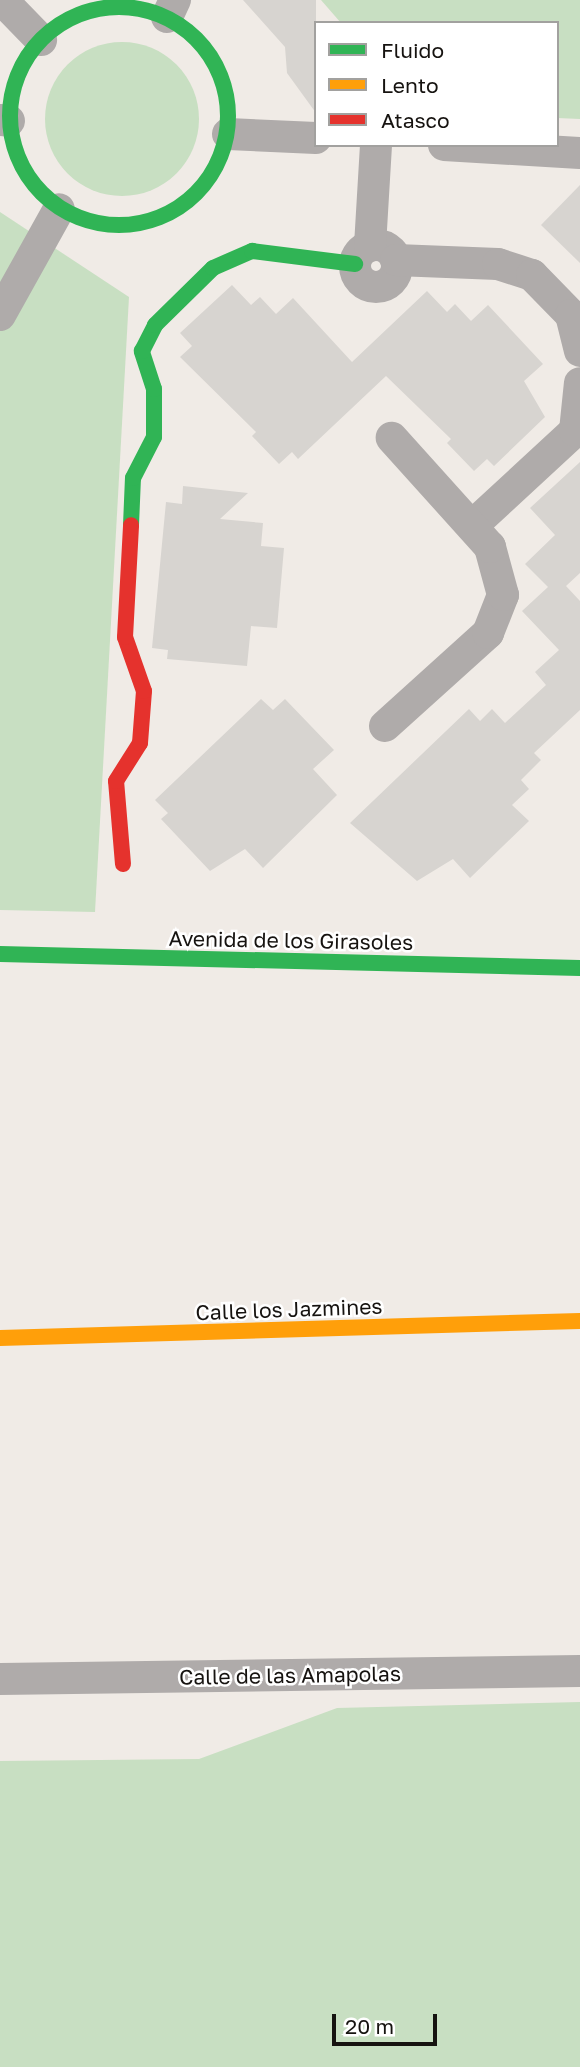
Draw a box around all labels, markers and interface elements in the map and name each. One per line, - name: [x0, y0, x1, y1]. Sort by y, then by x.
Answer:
- legend: [314, 21, 559, 147]
- text: Fluido: [381, 37, 444, 63]
- text: Lento: [381, 72, 439, 98]
- text: Atasco: [381, 107, 450, 133]
- street label: Avenida de los Girasoles: [169, 925, 413, 955]
- street label: Calle los Jazmines: [195, 1293, 383, 1325]
- street label: Calle de las Amapolas: [179, 1660, 401, 1690]
- scale bar: [335, 2000, 440, 2044]
- text: 20 m: [345, 2013, 394, 2039]

